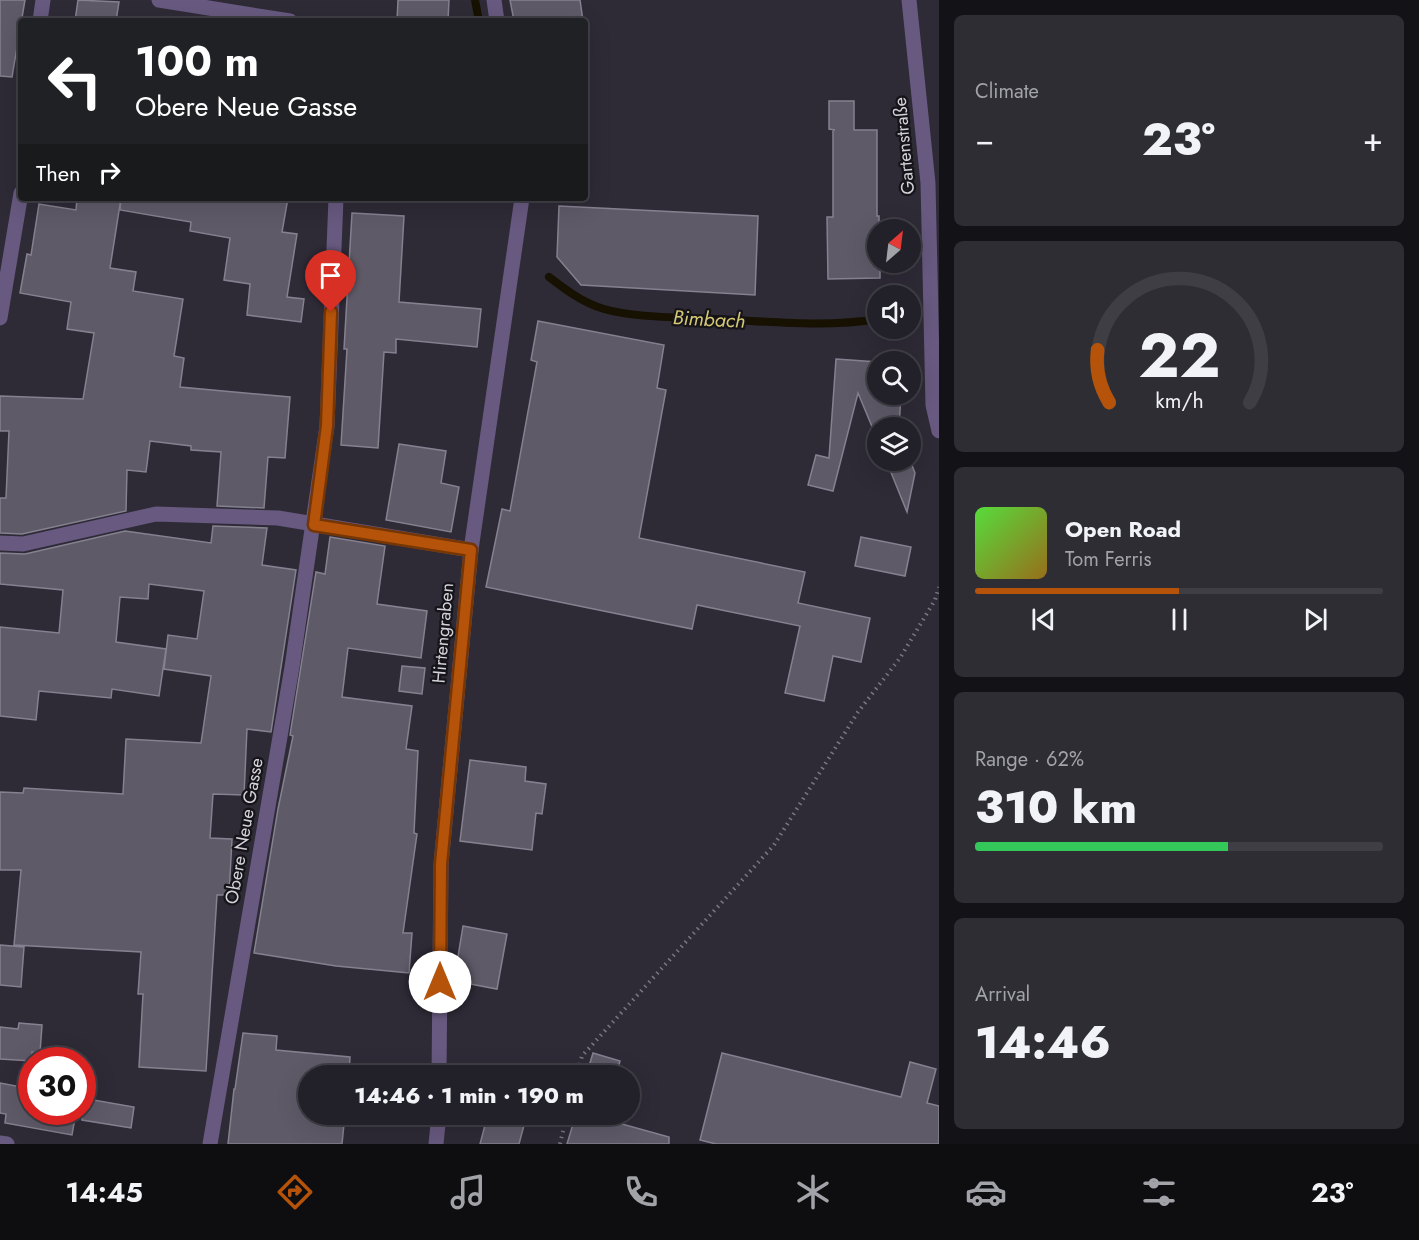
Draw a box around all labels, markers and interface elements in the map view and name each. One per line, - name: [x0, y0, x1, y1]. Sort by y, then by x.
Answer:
- text: 100 m: [135, 31, 259, 92]
- icon: left: [36, 42, 114, 120]
- text: Climate: [975, 77, 1039, 106]
- text: Obere Neue Gasse: [135, 87, 357, 126]
- street label: Gartenstraße: [887, 96, 921, 196]
- text: 23°: [1142, 107, 1215, 172]
- text: −: [975, 116, 994, 163]
- text: +: [1363, 116, 1383, 163]
- icon: right: [93, 156, 126, 189]
- text: Then: [36, 157, 81, 189]
- north arrow: [867, 219, 921, 273]
- map controls: [867, 219, 921, 471]
- pin: [305, 250, 356, 312]
- icon: arrive: [314, 259, 347, 292]
- button: sound: [867, 285, 921, 339]
- water label: Bimbach: [672, 303, 746, 336]
- text: 22: [1138, 310, 1220, 400]
- button: search: [867, 351, 921, 405]
- text: km/h: [1155, 386, 1203, 417]
- button: layers: [867, 417, 921, 471]
- text: Open Road: [1065, 513, 1181, 545]
- text: Tom Ferris: [1065, 545, 1152, 574]
- street label: Hirtengraben: [426, 582, 460, 684]
- icon: previous: [1027, 603, 1060, 636]
- icon: pause: [1163, 603, 1196, 636]
- icon: next: [1299, 603, 1332, 636]
- text: Range · 62%: [975, 745, 1084, 774]
- street label: Obere Neue Gasse: [218, 756, 270, 906]
- text: 310 km: [975, 775, 1137, 840]
- position arrow: [408, 950, 472, 1014]
- text: Arrival: [975, 980, 1030, 1009]
- text: 14:46: [975, 1010, 1111, 1075]
- speed limit sign: 30: [18, 1047, 96, 1125]
- text: 14:46 · 1 min · 190 m: [354, 1079, 584, 1111]
- icon: directions: [274, 1171, 316, 1213]
- icon: music: [447, 1171, 489, 1213]
- icon: phone: [620, 1171, 662, 1213]
- icon: climate: [792, 1171, 834, 1213]
- icon: car: [965, 1171, 1007, 1213]
- icon: filters: [1138, 1171, 1180, 1213]
- text: 14:45: [65, 1173, 143, 1212]
- text: 23°: [1311, 1173, 1353, 1212]

